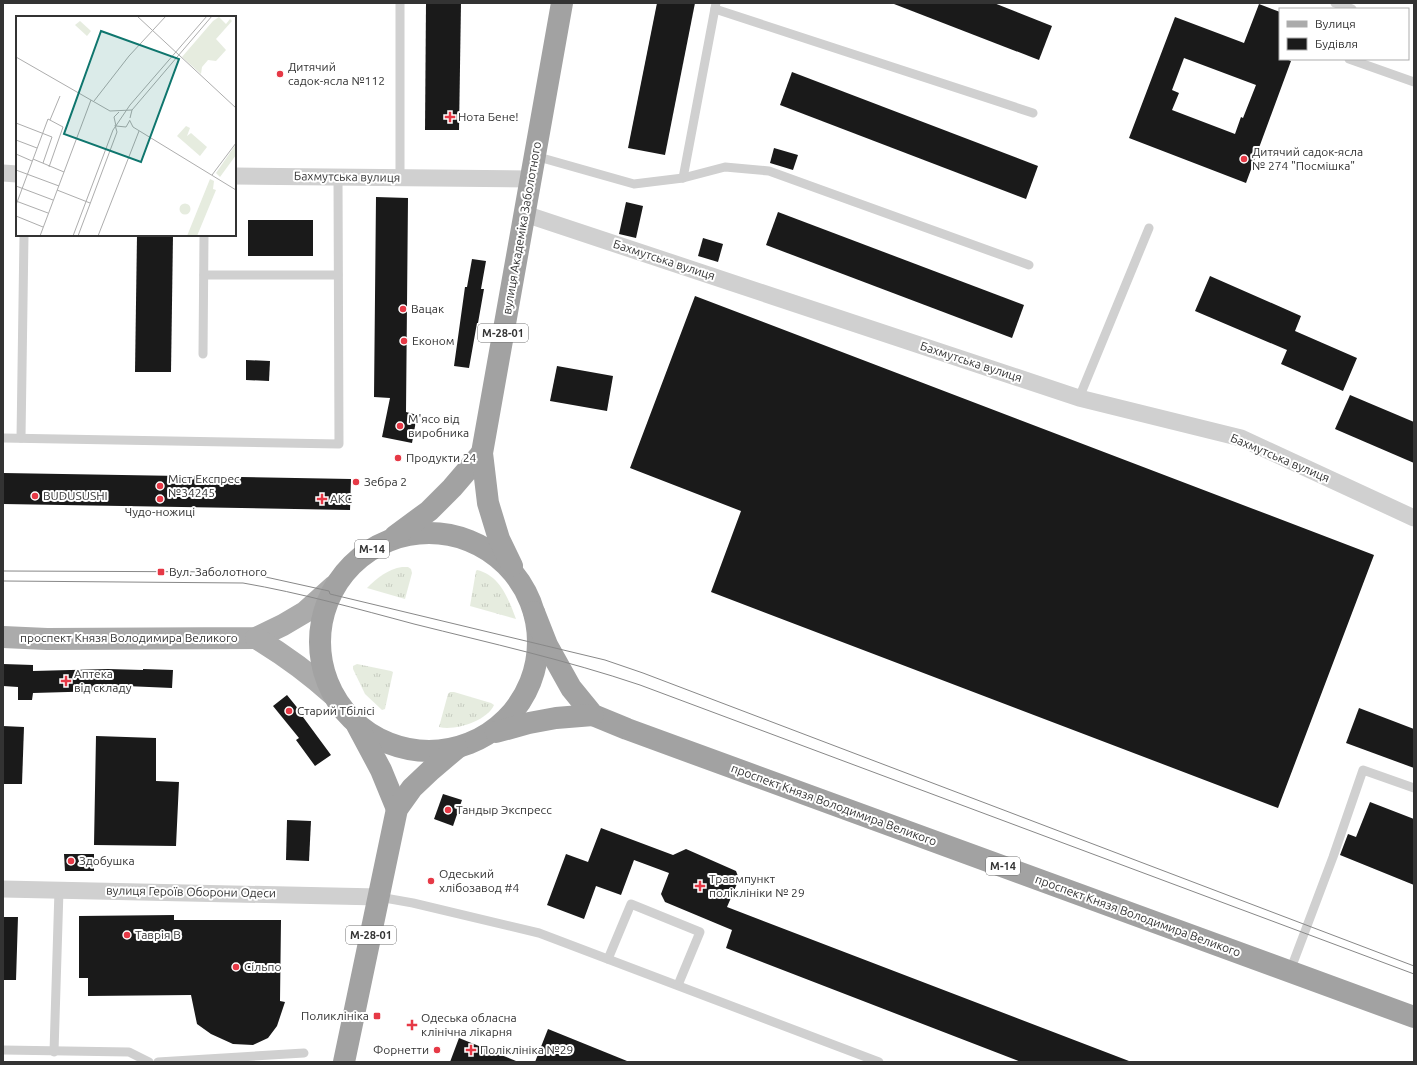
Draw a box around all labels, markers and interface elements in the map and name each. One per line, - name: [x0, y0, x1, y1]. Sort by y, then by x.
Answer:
- legend: [1279, 8, 1409, 60]
- inset map: [16, 16, 236, 236]
- text: Вулиця: [1315, 17, 1356, 30]
- text: Будівля: [1315, 37, 1358, 50]
- place label: Дитячий садок-ясла №112: [288, 60, 385, 87]
- marker: Дитячий садок-ясла №112: [275, 69, 285, 79]
- place label: Нота Бене!: [458, 110, 519, 123]
- marker: Нота Бене!: [445, 112, 455, 122]
- street label: вулиця Академіка Заболотного: [500, 141, 543, 315]
- place label: Дитячий садок-ясла № 274 "Посмішка": [1252, 145, 1363, 172]
- marker: Дитячий садок-ясла № 274 "Посмішка": [1239, 154, 1249, 164]
- street label: Бахмутська вулиця: [294, 169, 400, 184]
- street label: Бахмутська вулиця: [612, 237, 717, 282]
- place label: Вацак: [411, 302, 444, 315]
- marker: Вацак: [398, 304, 408, 314]
- road number: М-28-01: [478, 324, 528, 342]
- place label: Економ: [412, 334, 454, 347]
- marker: Економ: [399, 336, 409, 346]
- street label: Бахмутська вулиця: [919, 339, 1024, 384]
- place label: М'ясо від виробника: [408, 412, 469, 439]
- marker: М'ясо від виробника: [395, 421, 405, 431]
- street label: Бахмутська вулиця: [1229, 431, 1332, 484]
- place label: Продукти 24: [406, 451, 477, 464]
- marker: Продукти 24: [393, 453, 403, 463]
- place label: Міст Експрес №34245: [168, 472, 240, 499]
- place label: Зебра 2: [364, 475, 407, 488]
- marker: Зебра 2: [351, 477, 361, 487]
- marker: Міст Експрес №34245: [155, 481, 165, 491]
- place label: BUDUSUSHI: [43, 489, 108, 502]
- marker: BUDUSUSHI: [30, 491, 40, 501]
- place label: АКС: [330, 492, 353, 505]
- marker: Чудо-ножиці: [155, 494, 165, 504]
- marker: АКС: [317, 494, 327, 504]
- place label: Чудо-ножиці: [125, 505, 195, 518]
- road number: М-14: [355, 540, 389, 558]
- place label: Вул. Заболотного: [169, 565, 267, 578]
- marker: Вул. Заболотного: [156, 567, 166, 577]
- street label: проспект Князя Володимира Великого: [20, 631, 238, 644]
- place label: Аптека від складу: [74, 667, 132, 694]
- marker: Аптека від складу: [61, 676, 71, 686]
- place label: Старий Тбілісі: [297, 704, 375, 717]
- marker: Старий Тбілісі: [284, 706, 294, 716]
- street label: проспект Князя Володимира Великого: [730, 761, 939, 848]
- place label: Тандыр Экспресс: [456, 803, 552, 816]
- marker: Тандыр Экспресс: [443, 805, 453, 815]
- place label: Здобушка: [79, 854, 135, 867]
- marker: Здобушка: [66, 856, 76, 866]
- road number: М-14: [986, 857, 1020, 875]
- place label: Одеський хлібозавод #4: [439, 867, 519, 894]
- place label: Травмпункт поліклініки № 29: [709, 872, 805, 899]
- street label: проспект Князя Володимира Великого: [1034, 872, 1243, 959]
- marker: Одеський хлібозавод #4: [426, 876, 436, 886]
- marker: Травмпункт поліклініки № 29: [694, 880, 706, 892]
- street label: вулиця Героїв Оборони Одеси: [106, 884, 276, 899]
- road number: М-28-01: [346, 926, 396, 944]
- place label: Таврія В: [135, 928, 181, 941]
- marker: Таврія В: [122, 930, 132, 940]
- place label: Сільпо: [244, 960, 281, 973]
- marker: Сільпо: [231, 962, 241, 972]
- place label: Поликлініка: [301, 1009, 369, 1022]
- marker: Поликлініка: [372, 1011, 382, 1021]
- place label: Одеська обласна клінічна лікарня: [421, 1011, 517, 1038]
- marker: Одеська обласна клінічна лікарня: [406, 1019, 418, 1031]
- place label: Форнетти: [373, 1043, 429, 1056]
- place label: Поліклініка №29: [480, 1043, 573, 1056]
- marker: Поліклініка №29: [465, 1044, 477, 1056]
- marker: Форнетти: [432, 1045, 442, 1055]

